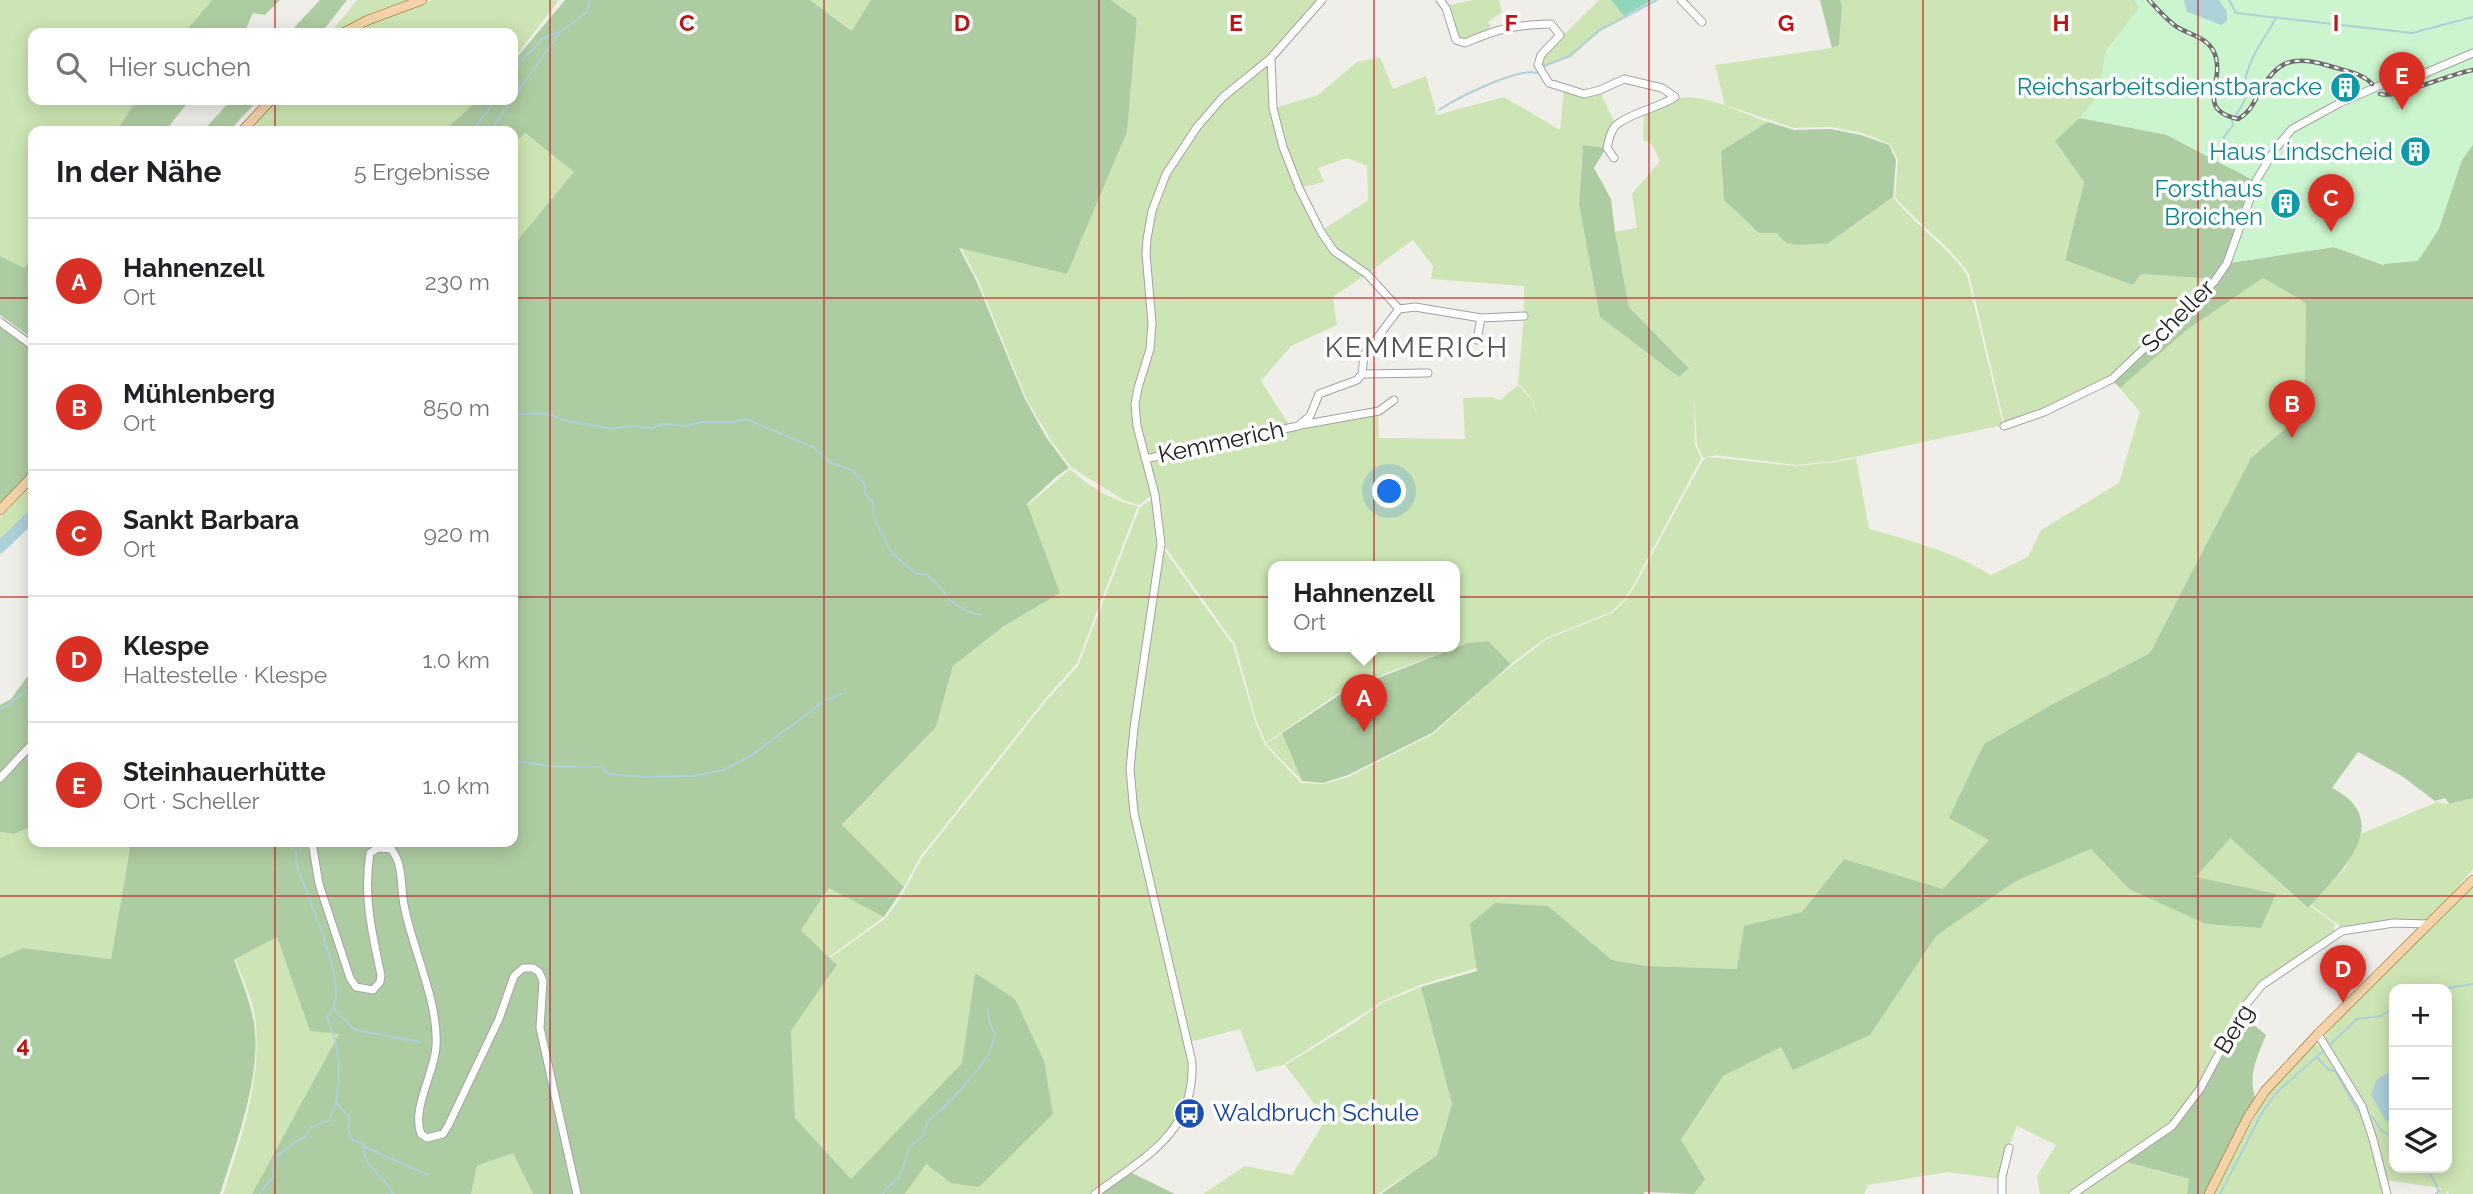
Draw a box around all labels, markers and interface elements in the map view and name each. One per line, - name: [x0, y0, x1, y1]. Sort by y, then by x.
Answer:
- text: C: [679, 9, 695, 36]
- text: D: [954, 9, 970, 36]
- text: E: [1229, 9, 1243, 36]
- text: F: [1504, 9, 1518, 36]
- text: G: [1778, 9, 1794, 36]
- text: H: [2052, 9, 2070, 36]
- text: I: [2333, 9, 2339, 36]
- search box: [28, 28, 518, 105]
- icon: search: [52, 48, 90, 86]
- text: Hier suchen: [108, 52, 251, 82]
- pin: E: [2379, 52, 2425, 110]
- building icon: Reichsarbeitsdienstbaracke: [2328, 70, 2362, 104]
- place label: Reichsarbeitsdienstbaracke: [2017, 72, 2322, 101]
- building icon: Haus Lindscheid: [2399, 135, 2433, 169]
- place label: Haus Lindscheid: [2209, 137, 2393, 166]
- text: In der Nähe: [56, 154, 221, 189]
- text: 5 Ergebnisse: [354, 158, 490, 185]
- place label: Forsthaus Broichen: [2154, 174, 2263, 231]
- pin: C: [2308, 174, 2354, 232]
- building icon: Forsthaus Broichen: [2269, 186, 2303, 220]
- text: Hahnenzell: [123, 253, 264, 283]
- text: A: [71, 268, 87, 295]
- text: 230 m: [425, 268, 490, 295]
- street label: Scheller: [2135, 273, 2221, 358]
- text: Ort: [123, 283, 156, 310]
- district label: KEMMERICH: [1325, 331, 1509, 364]
- text: Mühlenberg: [123, 379, 275, 409]
- pin: B: [2269, 380, 2315, 438]
- text: B: [71, 394, 87, 421]
- text: 850 m: [423, 394, 490, 421]
- text: Ort: [123, 409, 156, 436]
- street label: Kemmerich: [1155, 414, 1286, 469]
- your location: [1372, 474, 1406, 508]
- text: Sankt Barbara: [123, 505, 299, 535]
- text: C: [71, 520, 87, 547]
- text: 920 m: [423, 520, 490, 547]
- text: Ort: [123, 535, 156, 562]
- popup: [1268, 561, 1460, 652]
- text: Hahnenzell: [1293, 578, 1435, 608]
- text: Ort: [1293, 608, 1326, 635]
- text: Klespe: [123, 631, 209, 661]
- text: D: [71, 646, 87, 673]
- text: 1.0 km: [423, 646, 490, 673]
- text: Haltestelle · Klespe: [123, 661, 327, 688]
- pin: A: [1341, 674, 1387, 732]
- text: Steinhauerhütte: [123, 757, 326, 787]
- text: E: [72, 772, 86, 799]
- text: 1.0 km: [423, 772, 490, 799]
- text: Ort · Scheller: [123, 787, 260, 814]
- pin: D: [2320, 945, 2366, 1003]
- map controls: [2389, 984, 2452, 1173]
- button: +: [2389, 984, 2452, 1047]
- street label: Berg: [2207, 999, 2260, 1059]
- text: 4: [16, 1031, 30, 1058]
- button: −: [2389, 1047, 2452, 1110]
- bus stop icon: Waldbruch Schule: [1173, 1096, 1207, 1130]
- place label: Waldbruch Schule: [1213, 1098, 1419, 1127]
- button: layers: [2389, 1110, 2452, 1173]

